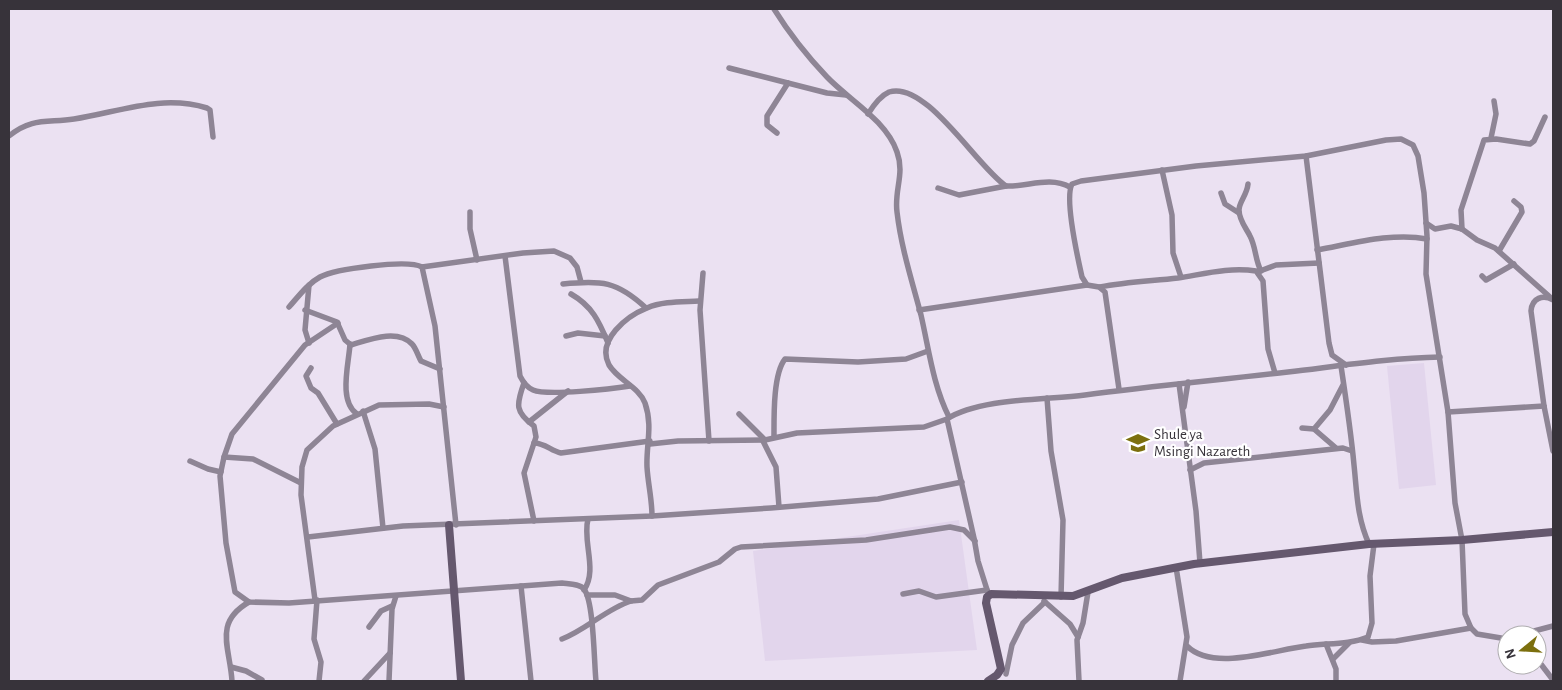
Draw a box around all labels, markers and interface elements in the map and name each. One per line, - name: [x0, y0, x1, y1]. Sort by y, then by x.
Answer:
- place label: Shule ya Msingi Nazareth: [1154, 427, 1250, 459]
- school or university icon: Shule ya Msingi Nazareth: [1125, 430, 1151, 456]
- north arrow: [1497, 625, 1547, 675]
- text: N: [1502, 647, 1519, 661]

